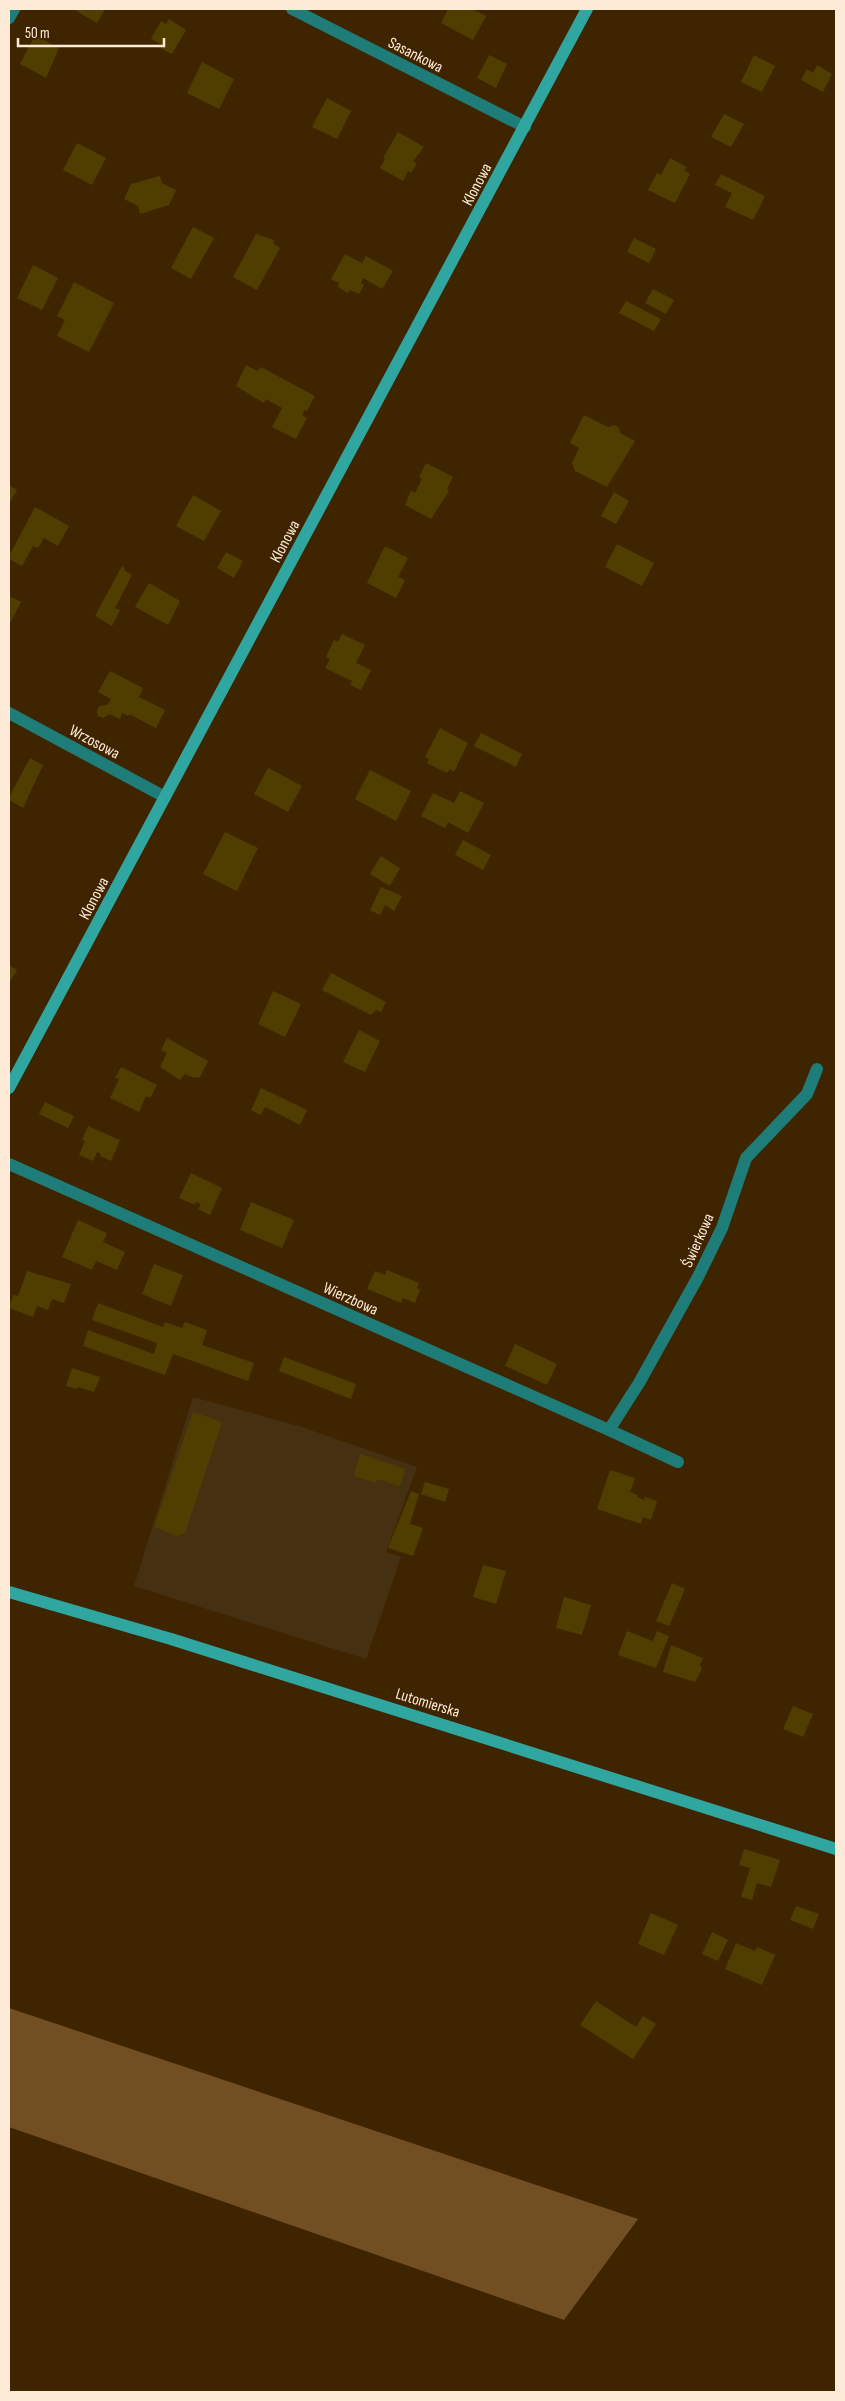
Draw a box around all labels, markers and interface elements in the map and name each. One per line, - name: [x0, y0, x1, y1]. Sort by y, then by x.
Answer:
- scale bar: [18, 15, 164, 47]
- text: 50 m: [25, 24, 50, 43]
- street label: Sasankowa: [385, 33, 446, 77]
- street label: Klonowa: [458, 160, 496, 209]
- street label: Klonowa: [266, 517, 304, 566]
- street label: Wrzosowa: [66, 721, 123, 763]
- street label: Klonowa: [75, 874, 113, 923]
- street label: Świerkowa: [678, 1211, 719, 1271]
- street label: Wierzbowa: [320, 1279, 381, 1320]
- street label: Lutomierska: [393, 1685, 462, 1722]

